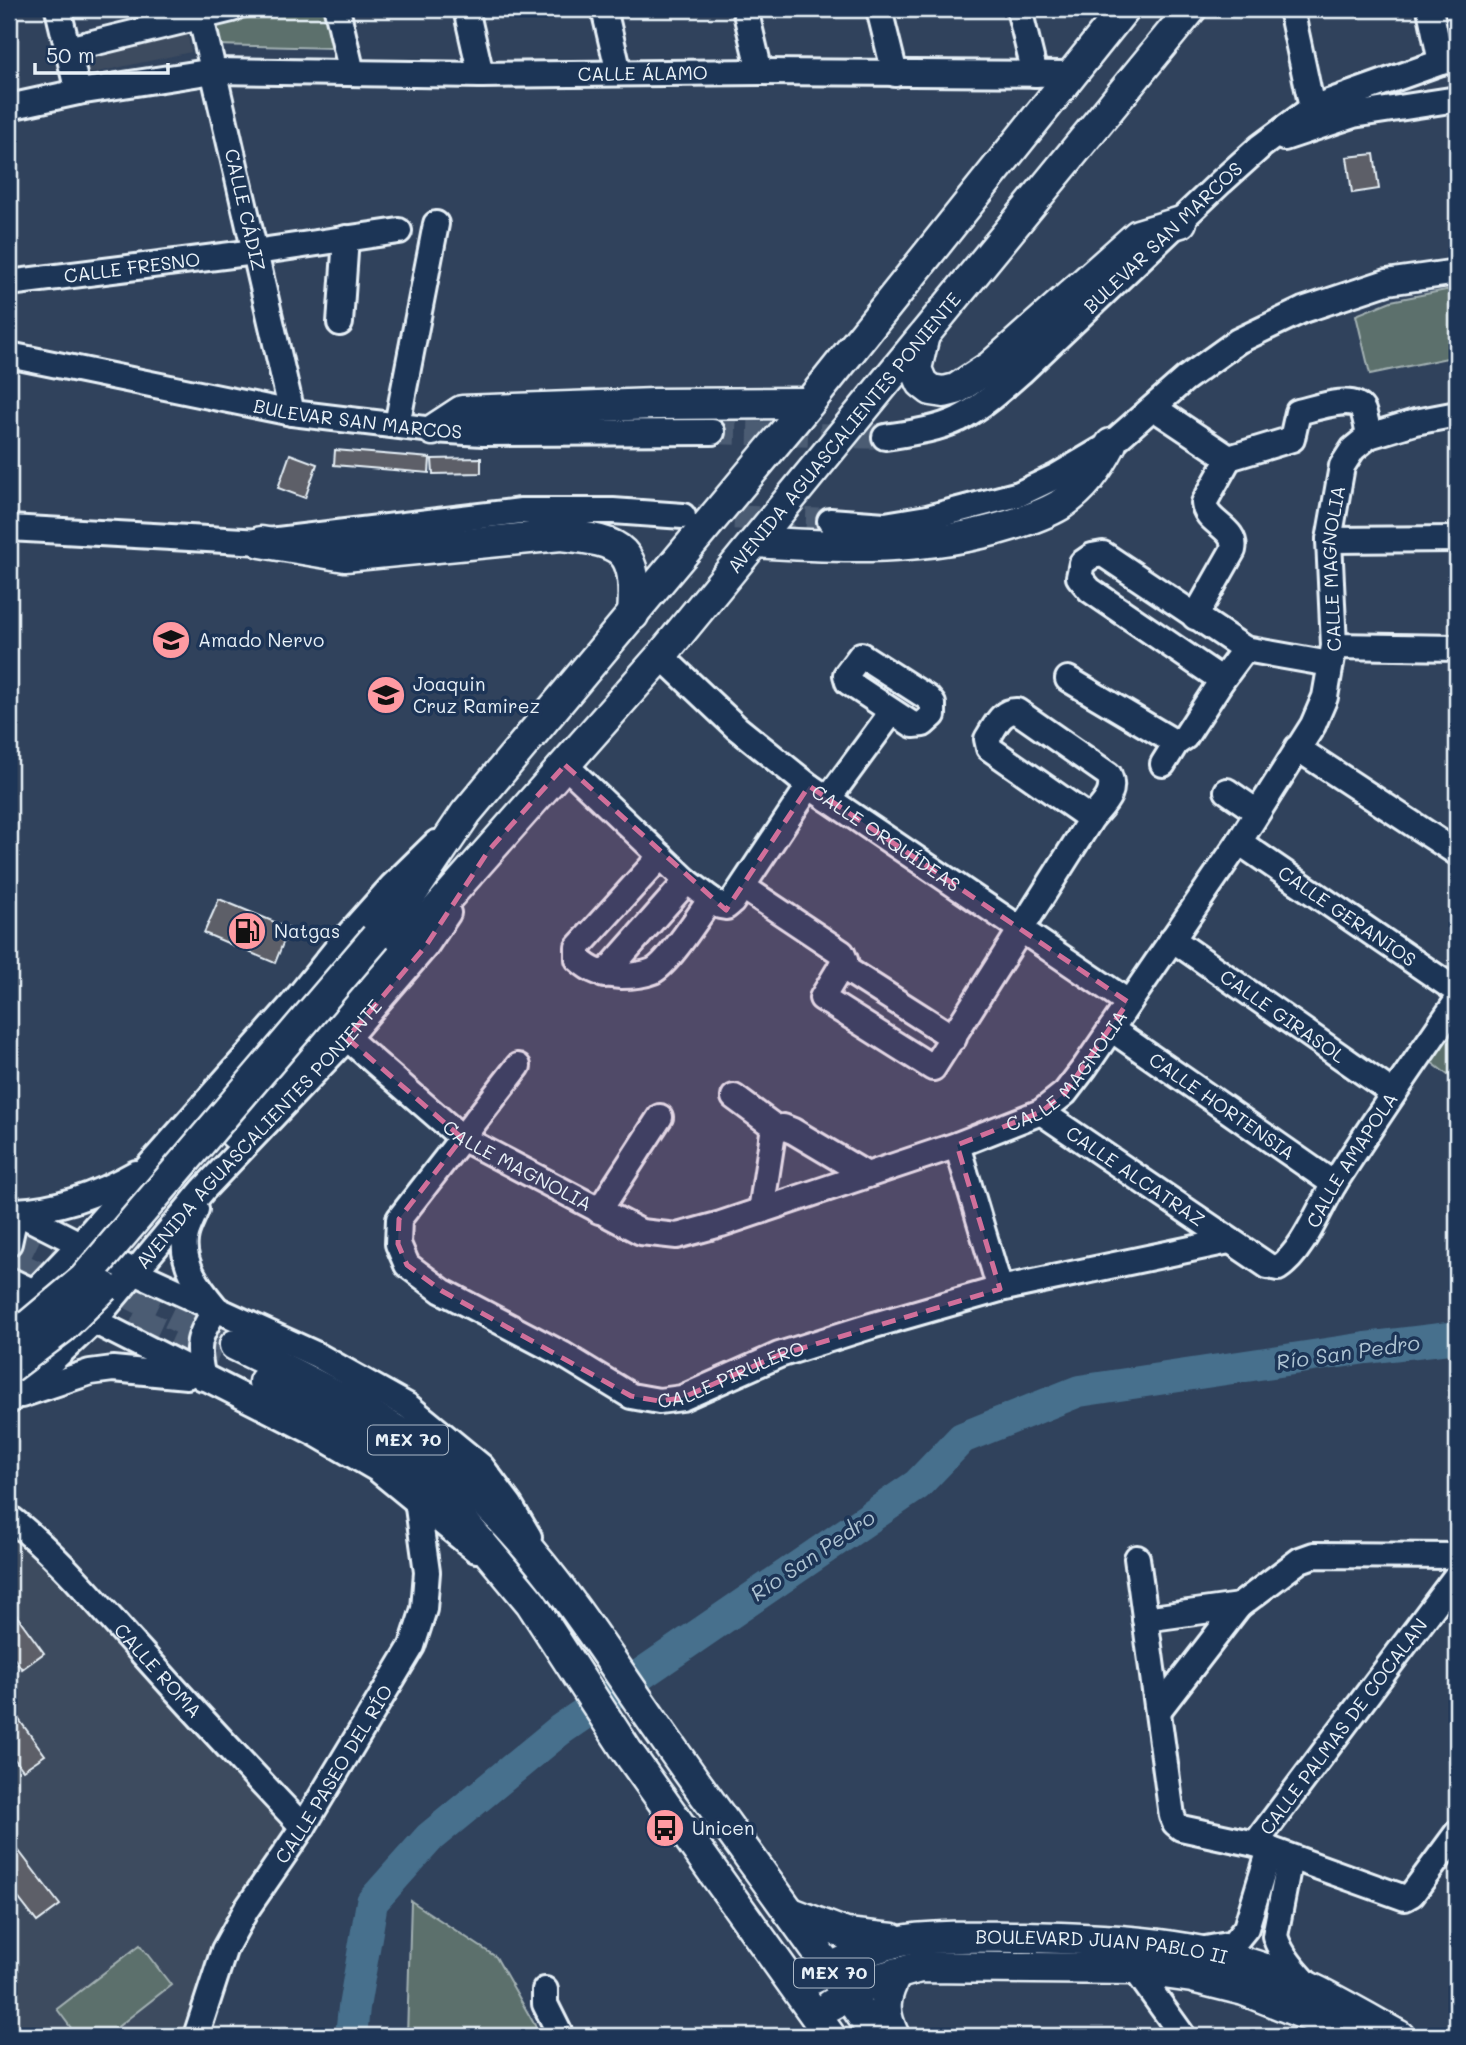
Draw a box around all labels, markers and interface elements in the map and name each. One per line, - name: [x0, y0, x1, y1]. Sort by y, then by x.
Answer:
- scale bar: [35, 32, 168, 76]
- text: 50 m: [46, 41, 95, 68]
- street label: CALLE ÁLAMO: [577, 60, 708, 86]
- street label: CALLE CÁDIZ: [220, 146, 272, 273]
- street label: BULEVAR SAN MARCOS: [1078, 156, 1247, 318]
- street label: CALLE FRESNO: [62, 246, 202, 288]
- street label: AVENIDA AGUASCALIENTES PONIENTE: [721, 287, 966, 578]
- street label: BULEVAR SAN MARCOS: [251, 392, 463, 444]
- street label: CALLE MAGNOLIA: [1315, 484, 1350, 652]
- school or university icon: Amado Nervo: [150, 619, 192, 661]
- place label: Amado Nervo: [198, 627, 324, 652]
- place label: Joaquin Cruz Ramirez: [413, 671, 540, 718]
- school or university icon: Joaquin Cruz Ramirez: [365, 674, 407, 716]
- street label: CALLE ORQUÍDEAS: [807, 778, 965, 897]
- street label: CALLE GERANIOS: [1273, 859, 1421, 972]
- fuel station icon: Natgas: [226, 910, 268, 952]
- place label: Natgas: [274, 918, 340, 943]
- street label: CALLE GIRASOL: [1215, 963, 1351, 1068]
- street label: AVENIDA AGUASCALIENTES PONIENTE: [130, 994, 387, 1274]
- street label: CALLE MAGNOLIA: [1002, 1005, 1132, 1137]
- street label: CALLE HORTENSIA: [1144, 1046, 1300, 1165]
- street label: CALLE AMAPOLA: [1300, 1087, 1403, 1232]
- street label: CALLE MAGNOLIA: [438, 1114, 596, 1216]
- street label: CALLE ALCATRAZ: [1061, 1120, 1210, 1232]
- water label: Río San Pedro: [1274, 1328, 1421, 1375]
- street label: CALLE PIRULERO: [656, 1335, 807, 1413]
- road number: MEX 70: [368, 1426, 448, 1455]
- water label: Río San Pedro: [745, 1503, 880, 1606]
- street label: CALLE PALMAS DE COCALAN: [1253, 1613, 1432, 1839]
- street label: CALLE ROMA: [109, 1618, 208, 1723]
- street label: CALLE PASEO DEL RÍO: [269, 1680, 398, 1868]
- bus stop icon: Unicen: [644, 1807, 686, 1849]
- place label: Unicen: [692, 1815, 754, 1840]
- street label: BOULEVARD JUAN PABLO II: [975, 1924, 1230, 1969]
- road number: MEX 70: [794, 1958, 874, 1987]

